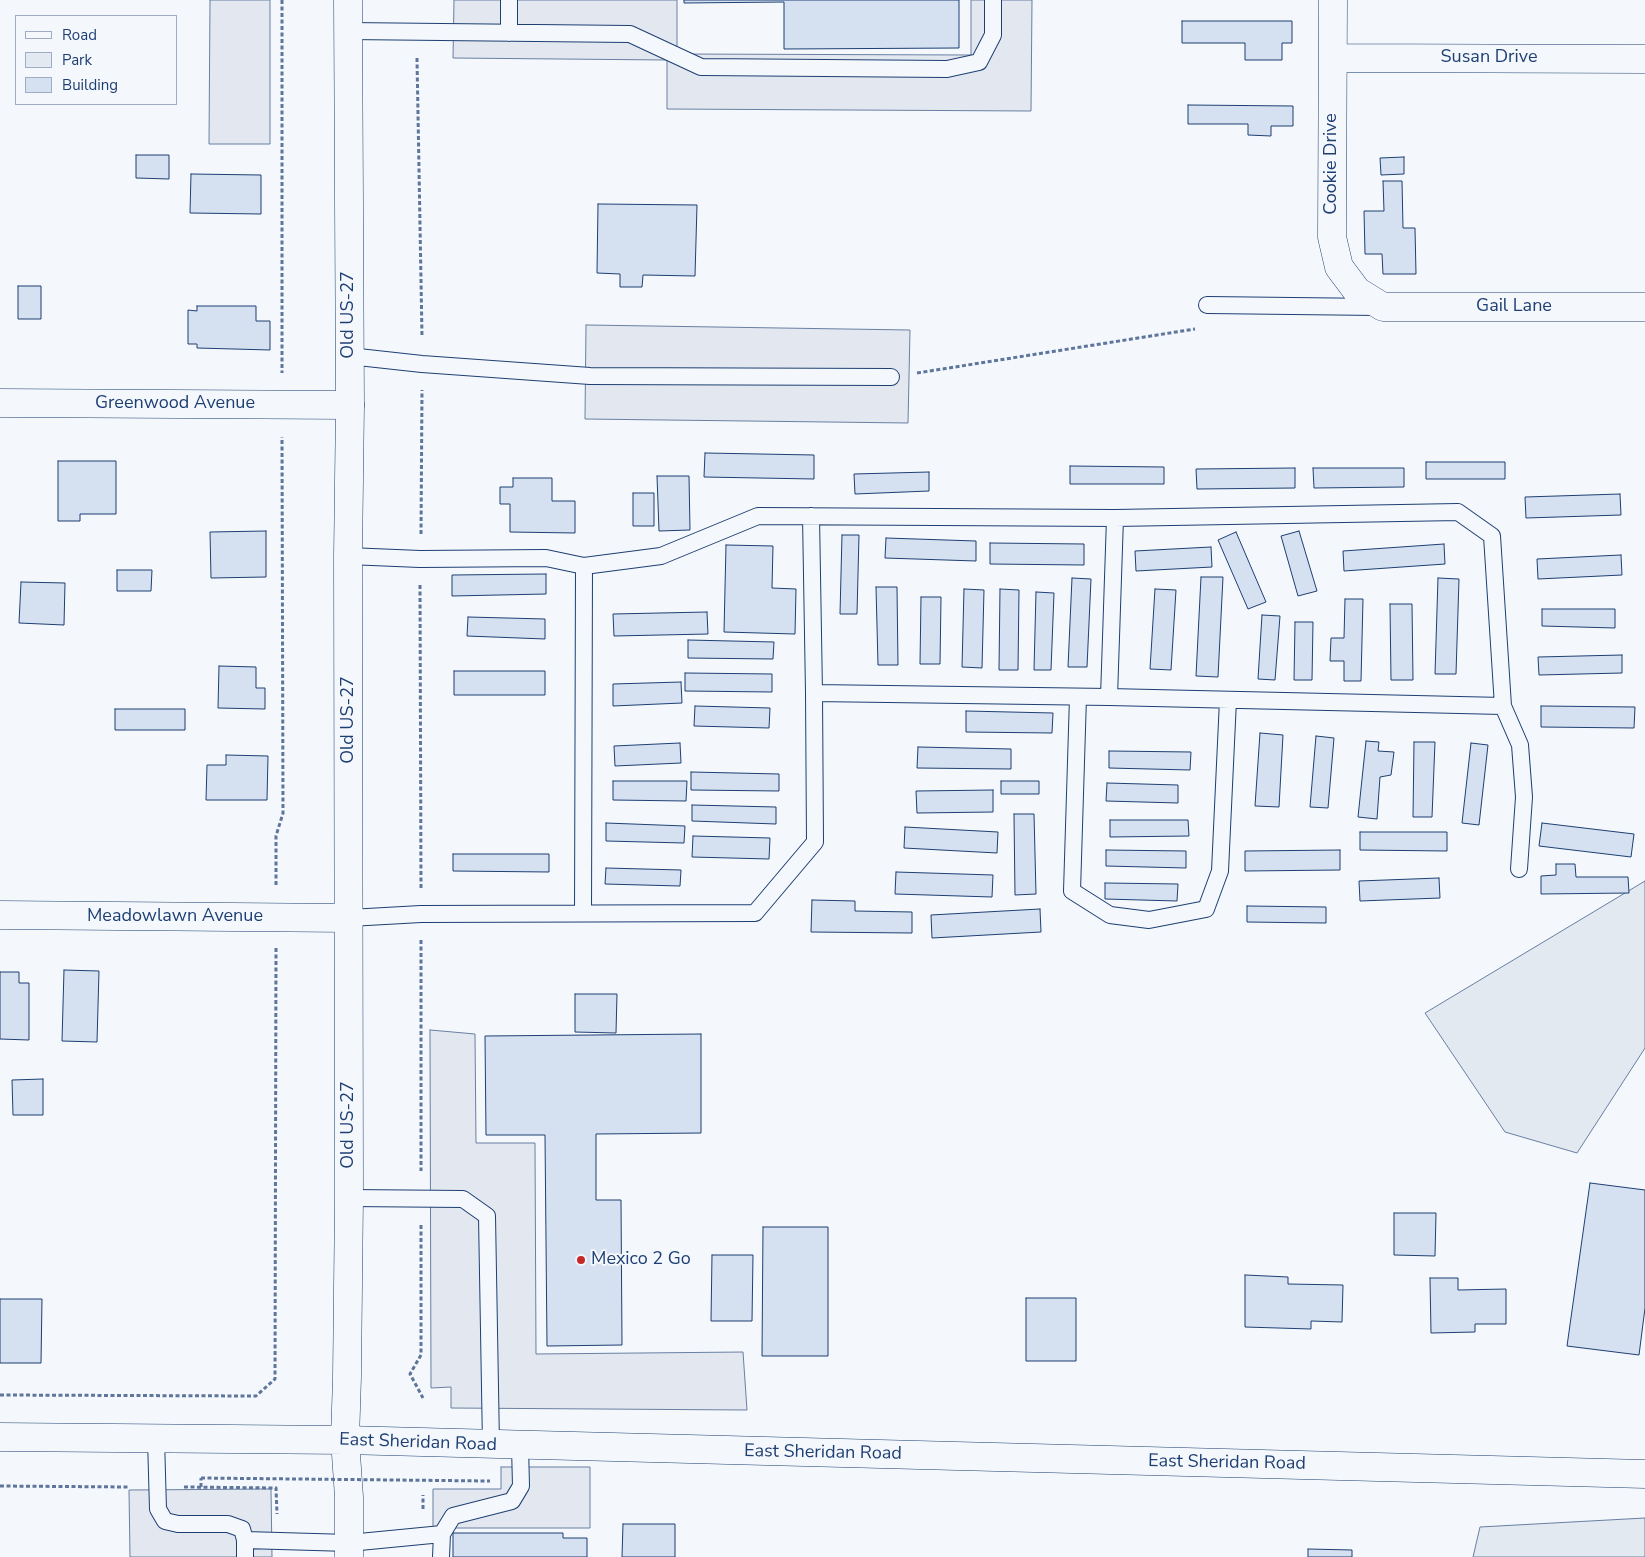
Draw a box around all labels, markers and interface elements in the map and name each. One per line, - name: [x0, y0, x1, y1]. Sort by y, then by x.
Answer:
- legend: [15, 15, 178, 105]
- text: Road: [62, 25, 97, 45]
- street label: Susan Drive: [1441, 47, 1537, 69]
- text: Park: [62, 50, 92, 70]
- text: Building: [62, 75, 118, 95]
- street label: Cookie Drive: [1321, 113, 1343, 215]
- street label: Old US-27: [338, 271, 360, 359]
- street label: Gail Lane: [1476, 296, 1552, 318]
- street label: Greenwood Avenue: [95, 393, 255, 415]
- street label: Old US-27: [338, 676, 360, 764]
- street label: Meadowlawn Avenue: [87, 906, 263, 928]
- street label: Old US-27: [338, 1081, 360, 1169]
- place label: Mexico 2 Go: [591, 1249, 691, 1271]
- marker: Mexico 2 Go: [575, 1254, 587, 1266]
- street label: East Sheridan Road: [339, 1429, 497, 1457]
- street label: East Sheridan Road: [744, 1441, 902, 1465]
- street label: East Sheridan Road: [1148, 1451, 1306, 1475]

